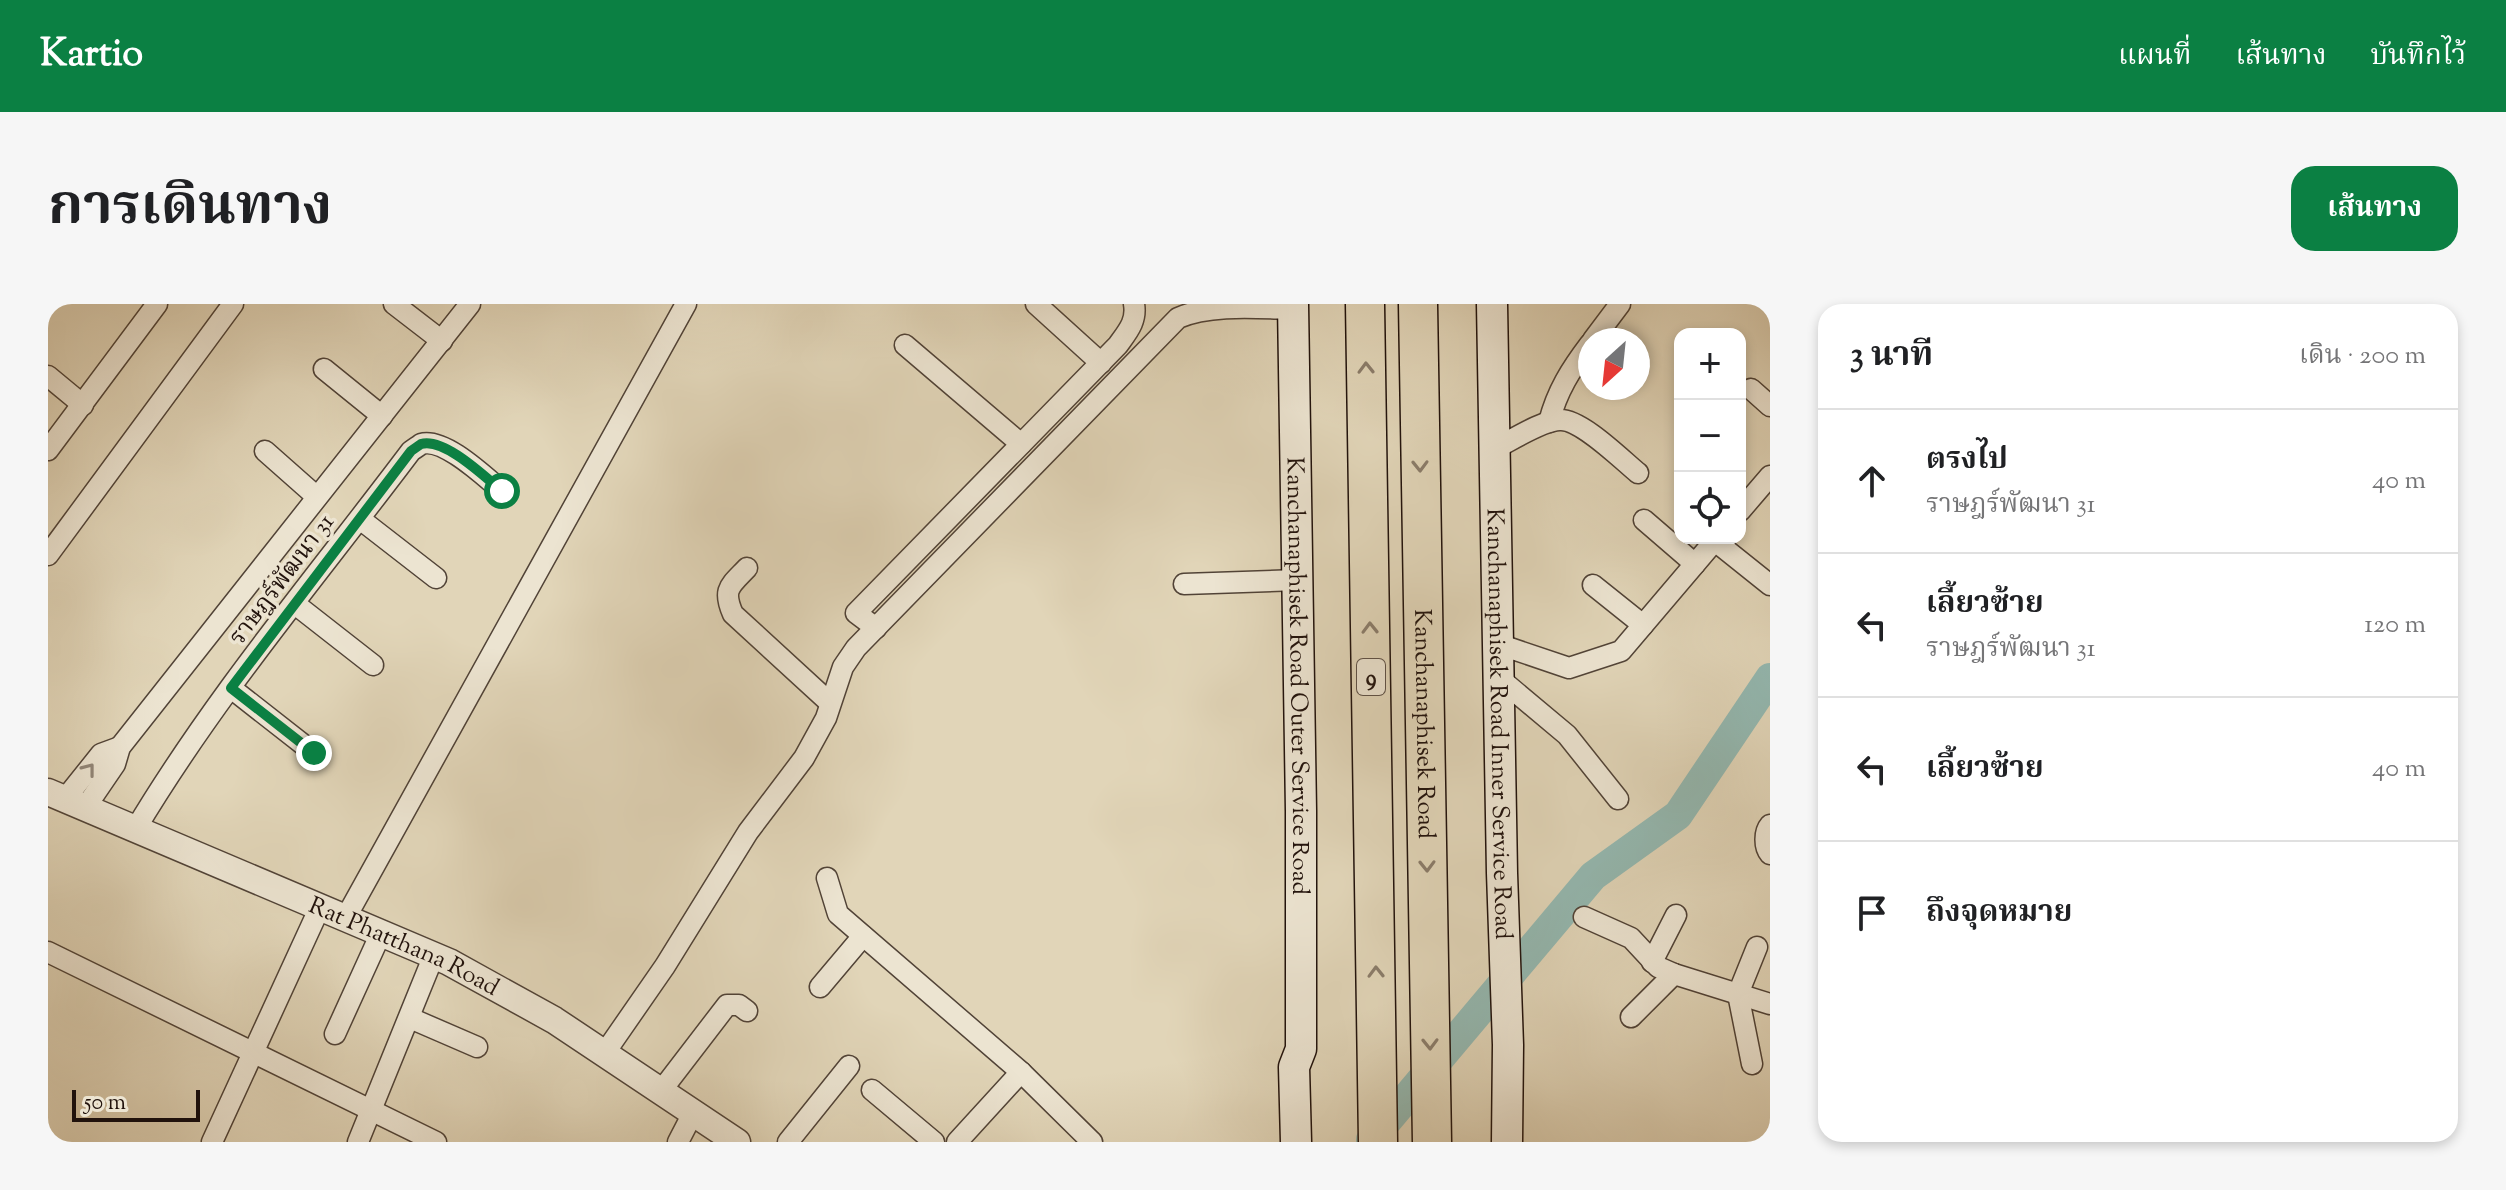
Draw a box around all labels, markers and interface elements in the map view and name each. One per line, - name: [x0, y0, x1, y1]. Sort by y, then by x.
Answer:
- text: Kartio: [40, 29, 143, 83]
- text: แผนที่: [2118, 37, 2191, 77]
- text: เส้นทาง: [2235, 37, 2327, 77]
- text: บันทึกไว้: [2371, 37, 2466, 77]
- button: เส้นทาง: [2291, 166, 2458, 251]
- text: การเดินทาง: [48, 169, 332, 250]
- north arrow: [1578, 328, 1650, 400]
- map controls: [1674, 328, 1746, 544]
- button: +: [1674, 328, 1746, 400]
- text: 3 นาที: [1850, 332, 1933, 381]
- text: เดิน · 200 m: [2299, 338, 2426, 375]
- one-way arrow: [1357, 361, 1375, 374]
- button: −: [1674, 400, 1746, 472]
- text: ตรงไป: [1926, 439, 2008, 482]
- street label: Kanchanaphisek Road Outer Service Road: [1276, 457, 1316, 895]
- icon: ahead: [1850, 459, 1894, 503]
- one-way arrow: [1412, 460, 1429, 473]
- text: 40 m: [2372, 463, 2426, 500]
- button: locate: [1674, 472, 1746, 544]
- route start: [484, 473, 520, 509]
- text: ราษฎร์พัฒนา 31: [1926, 487, 2096, 524]
- street label: ราษฎร์พัฒนา 31: [221, 507, 343, 653]
- street label: Kanchanaphisek Road Inner Service Road: [1477, 508, 1519, 941]
- text: เลี้ยวซ้าย: [1926, 583, 2044, 626]
- icon: left: [1850, 603, 1894, 647]
- text: 120 m: [2364, 607, 2426, 644]
- street label: Kanchanaphisek Road: [1404, 609, 1442, 840]
- one-way arrow: [1362, 621, 1379, 634]
- text: ราษฎร์พัฒนา 31: [1926, 631, 2096, 668]
- road number: 9: [1357, 659, 1385, 695]
- route end: [296, 735, 332, 771]
- icon: left: [1850, 747, 1894, 791]
- text: เลี้ยวซ้าย: [1926, 748, 2044, 791]
- text: 40 m: [2372, 751, 2426, 788]
- one-way arrow: [79, 764, 94, 778]
- one-way arrow: [1418, 860, 1436, 873]
- street label: Rat Phatthana Road: [303, 889, 505, 1006]
- icon: arrive: [1850, 891, 1894, 935]
- text: ถึงจุดหมาย: [1926, 892, 2072, 935]
- one-way arrow: [1367, 965, 1385, 978]
- one-way arrow: [1421, 1038, 1439, 1051]
- scale bar: [72, 1086, 200, 1122]
- text: 50 m: [84, 1088, 126, 1120]

